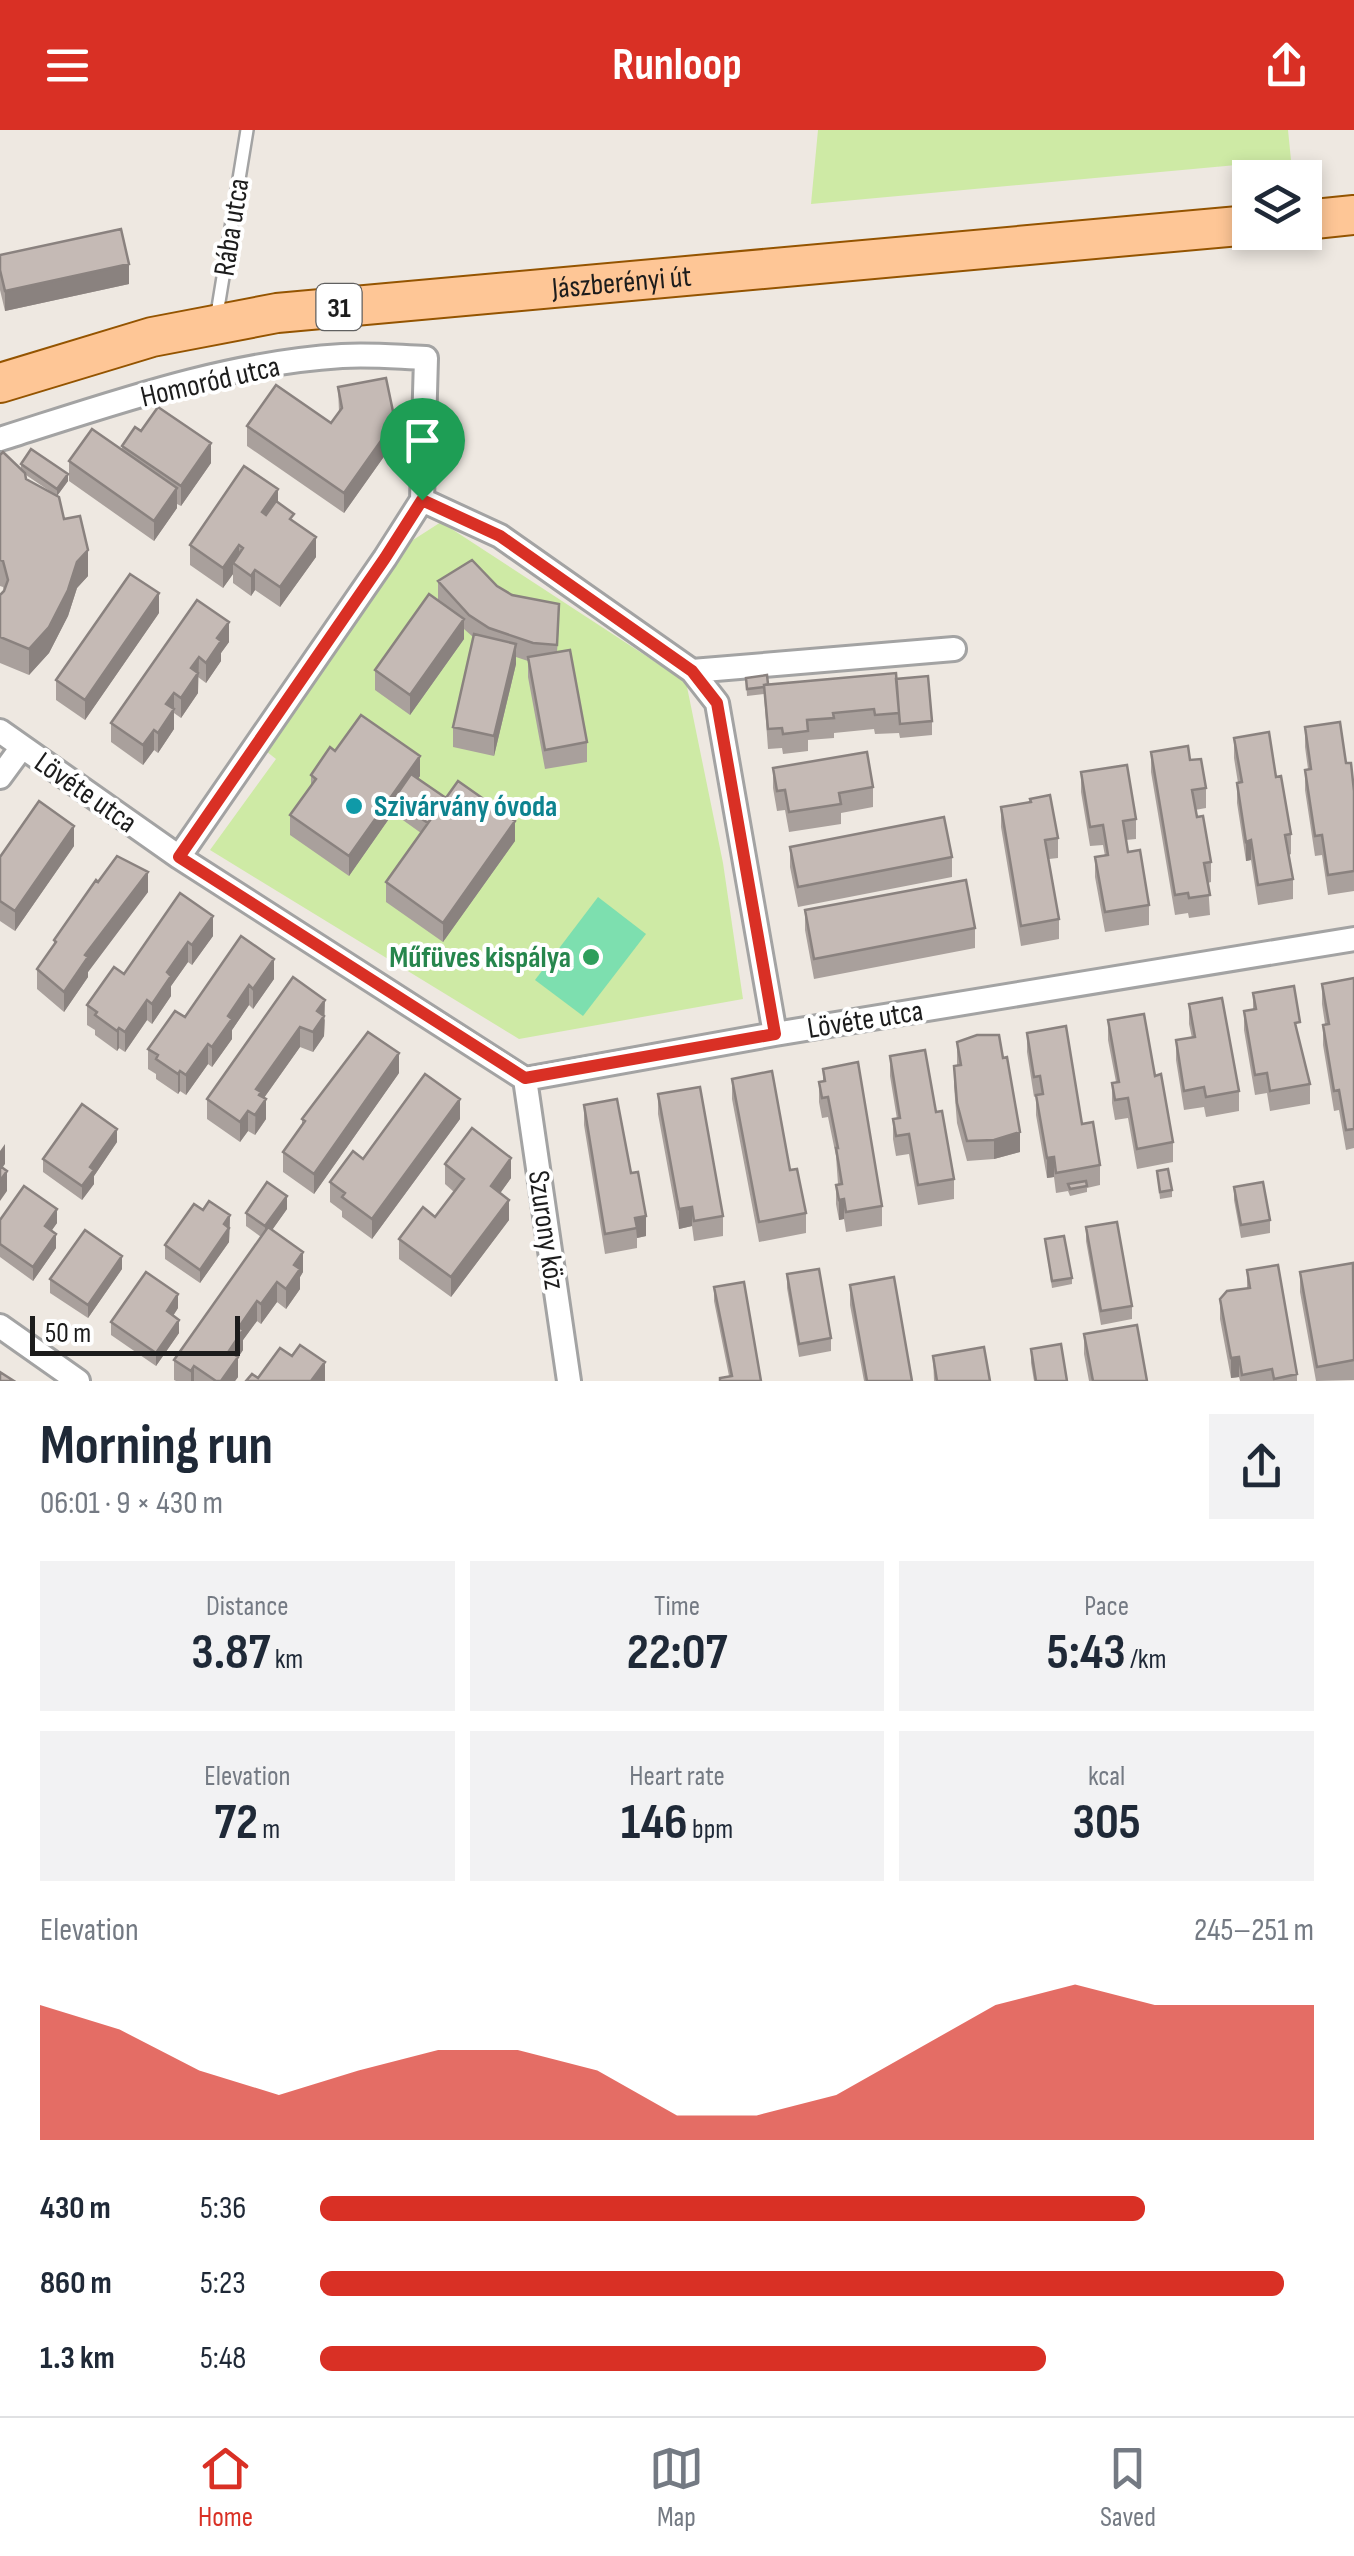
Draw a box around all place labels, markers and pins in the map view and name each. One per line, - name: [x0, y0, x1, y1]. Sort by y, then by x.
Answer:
- pin: [380, 398, 465, 501]
- place label: Szivárvány óvoda: [374, 789, 557, 825]
- marker: Szivárvány óvoda: [343, 795, 365, 817]
- place label: Műfüves kispálya: [389, 940, 571, 976]
- marker: Műfüves kispálya: [580, 946, 602, 968]

